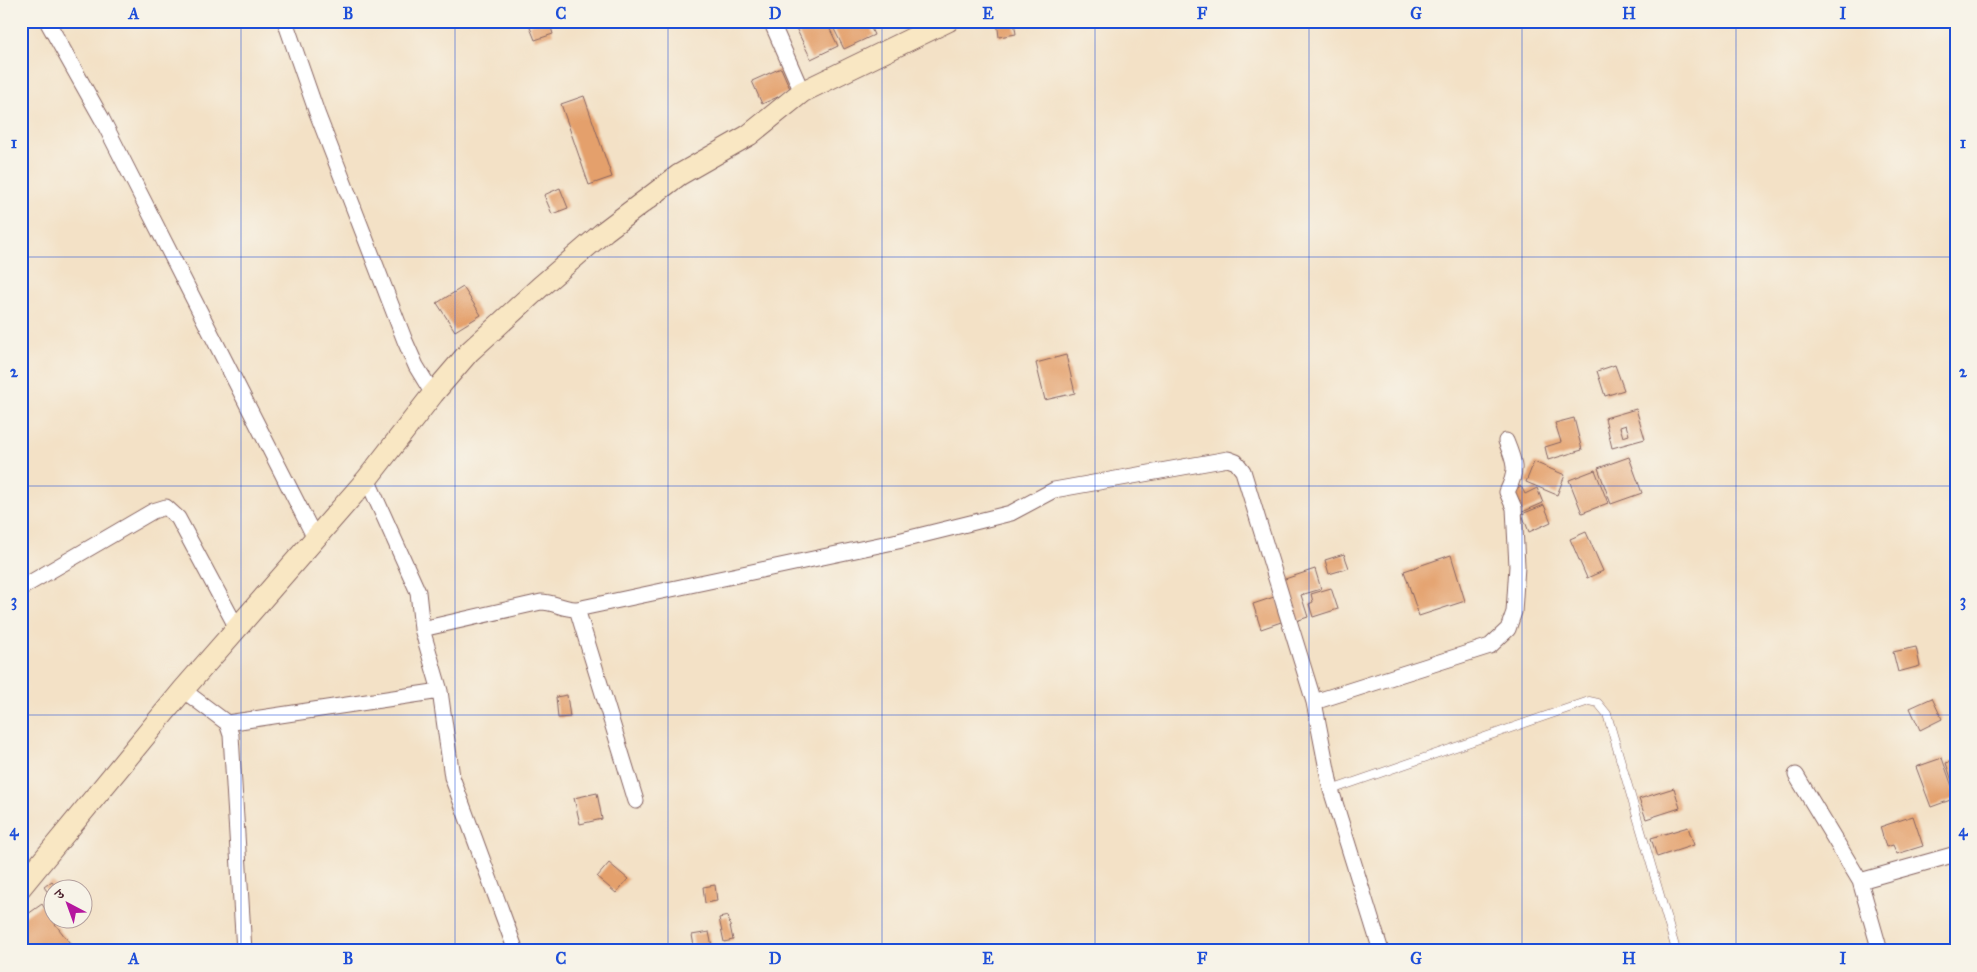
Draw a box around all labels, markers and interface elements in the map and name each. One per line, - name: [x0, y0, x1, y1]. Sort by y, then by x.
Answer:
- text: A: [128, 4, 140, 23]
- text: B: [343, 4, 353, 23]
- text: C: [556, 4, 567, 23]
- text: D: [769, 4, 782, 23]
- text: E: [982, 4, 994, 23]
- text: F: [1197, 4, 1208, 23]
- text: G: [1410, 4, 1422, 23]
- text: H: [1622, 4, 1636, 23]
- text: I: [1840, 4, 1847, 23]
- text: 1: [11, 133, 18, 152]
- text: 1: [1960, 133, 1967, 152]
- text: 2: [10, 362, 19, 381]
- text: 2: [1959, 362, 1968, 381]
- text: 3: [11, 591, 17, 611]
- text: 3: [1960, 591, 1966, 611]
- text: 4: [10, 821, 20, 841]
- text: 4: [1959, 821, 1969, 841]
- north arrow: [42, 880, 92, 930]
- text: उ: [51, 885, 69, 904]
- text: A: [128, 949, 140, 968]
- text: B: [343, 949, 353, 968]
- text: C: [556, 949, 567, 968]
- text: D: [769, 949, 782, 968]
- text: E: [982, 949, 994, 968]
- text: F: [1197, 949, 1208, 968]
- text: G: [1410, 949, 1422, 968]
- text: H: [1622, 949, 1636, 968]
- text: I: [1840, 949, 1847, 968]

